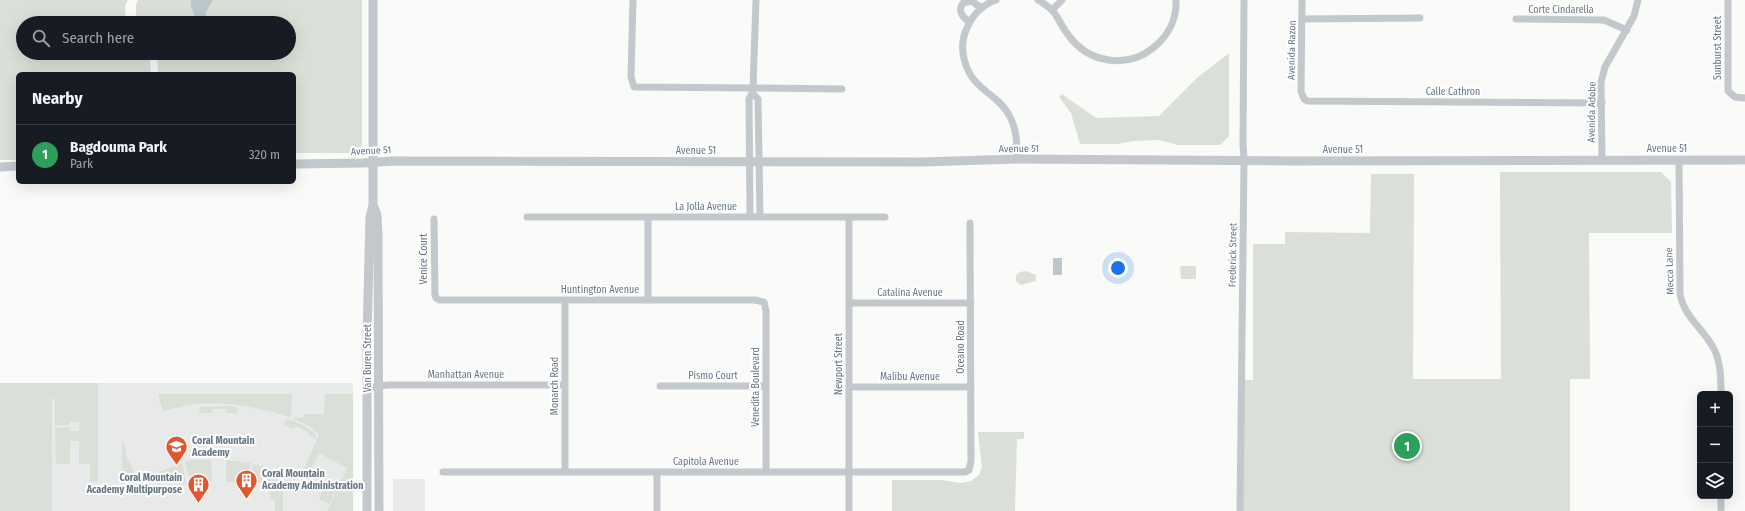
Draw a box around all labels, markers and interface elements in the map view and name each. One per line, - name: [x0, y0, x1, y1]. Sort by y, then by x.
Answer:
- street label: Corte Cindarella: [1528, 4, 1594, 16]
- street label: Sunburst Street: [1712, 15, 1724, 80]
- search box: [16, 16, 296, 60]
- street label: Avenida Razon: [1285, 20, 1299, 80]
- icon: search: [30, 27, 52, 49]
- text: Search here: [62, 29, 134, 47]
- street label: Avenida Adobe: [1585, 81, 1599, 143]
- street label: Calle Cathron: [1426, 86, 1480, 98]
- text: Nearby: [32, 88, 83, 109]
- text: Bagdouma Park: [70, 138, 167, 156]
- street label: Avenue 51: [999, 143, 1039, 155]
- street label: Avenue 51: [1647, 143, 1687, 155]
- street label: Avenue 51: [351, 144, 391, 158]
- street label: Avenue 51: [1323, 144, 1363, 156]
- street label: Avenue 51: [676, 145, 716, 157]
- text: 1: [42, 147, 48, 162]
- text: 320 m: [249, 147, 280, 162]
- text: Park: [70, 156, 93, 171]
- street label: La Jolla Avenue: [675, 201, 737, 213]
- street label: Frederick Street: [1226, 222, 1240, 287]
- street label: Venice Court: [418, 233, 430, 285]
- street label: Mecca Lane: [1663, 247, 1677, 295]
- your location: [1108, 258, 1128, 278]
- street label: Huntington Avenue: [561, 284, 639, 296]
- street label: Catalina Avenue: [877, 287, 943, 299]
- street label: Oceano Road: [955, 320, 967, 374]
- street label: Van Buren Street: [362, 323, 374, 392]
- street label: Newport Street: [833, 332, 845, 395]
- street label: Venedita Boulevard: [750, 347, 762, 427]
- street label: Monarch Road: [549, 357, 561, 415]
- street label: Manhattan Avenue: [428, 369, 504, 381]
- street label: Pismo Court: [688, 370, 738, 382]
- street label: Malibu Avenue: [880, 371, 940, 383]
- map controls: [1697, 391, 1733, 499]
- button: +: [1697, 391, 1733, 427]
- button: −: [1697, 427, 1733, 463]
- pin: 1: [1394, 431, 1420, 461]
- school or university icon: Coral Mountain Academy: [164, 434, 190, 467]
- place label: Coral Mountain Academy: [191, 435, 255, 459]
- street label: Capitola Avenue: [673, 456, 739, 468]
- button: layers: [1697, 463, 1733, 499]
- building icon: Coral Mountain Academy Administration: [234, 467, 260, 500]
- place label: Coral Mountain Academy Administration: [261, 468, 363, 492]
- building icon: Coral Mountain Academy Multipurpose: [185, 471, 211, 504]
- place label: Coral Mountain Academy Multipurpose: [86, 472, 182, 496]

